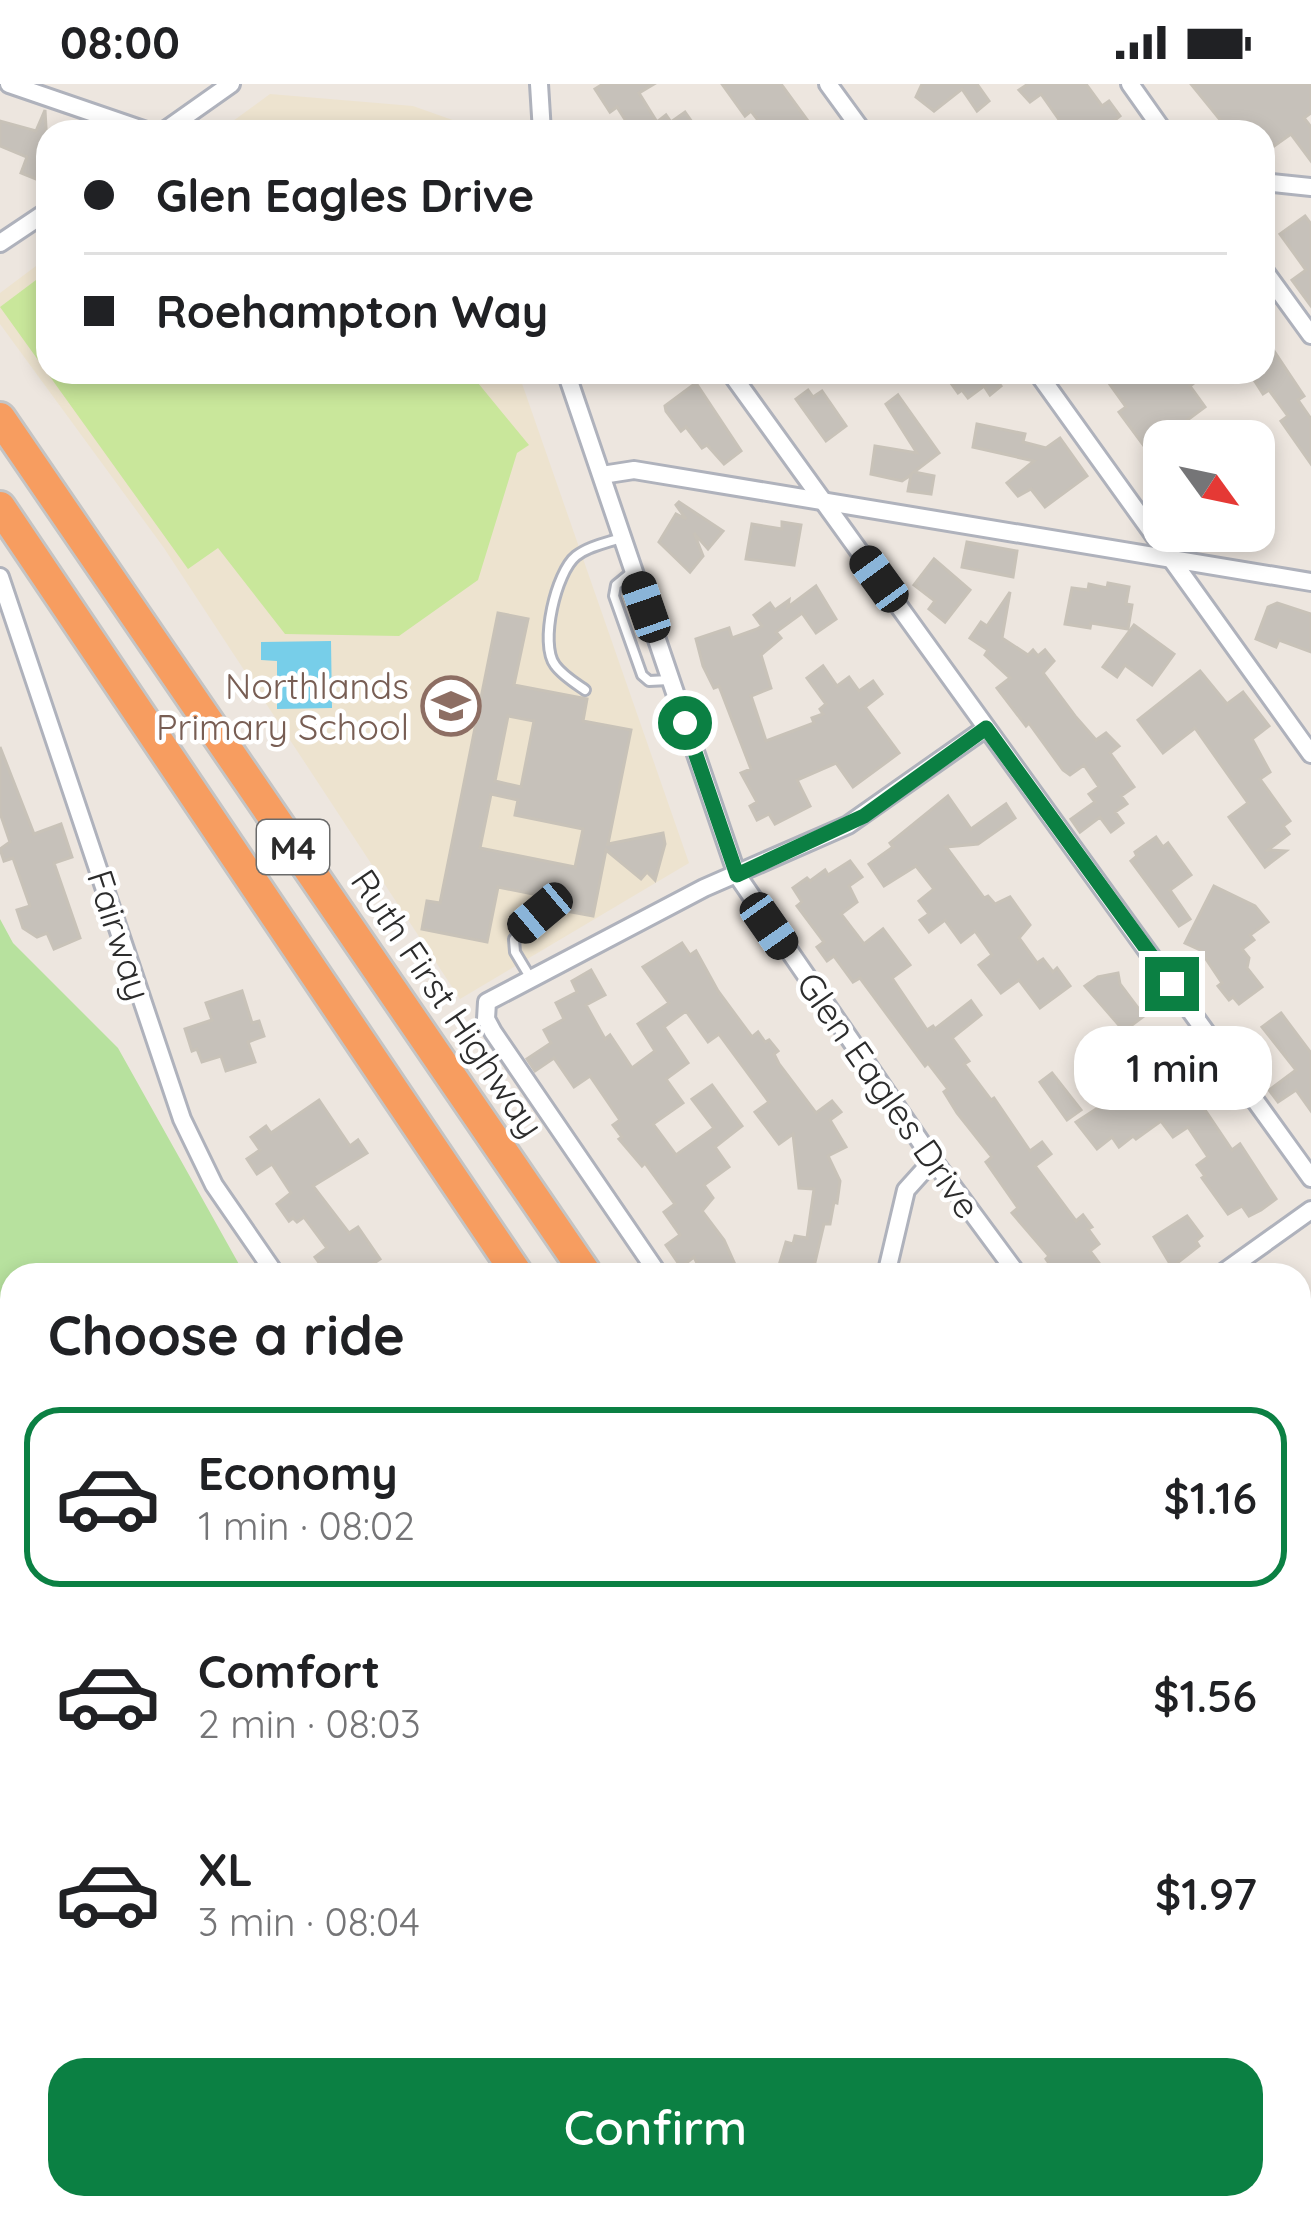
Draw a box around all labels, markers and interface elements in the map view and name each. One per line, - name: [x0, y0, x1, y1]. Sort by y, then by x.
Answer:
- text: 08:00: [60, 14, 180, 70]
- text: Glen Eagles Drive: [156, 167, 534, 223]
- text: Roehampton Way: [156, 283, 548, 339]
- north arrow: [1143, 420, 1275, 552]
- map controls: [1143, 420, 1275, 552]
- car: [843, 539, 915, 619]
- car: [617, 567, 675, 647]
- place label: Northlands Primary School: [156, 663, 409, 749]
- school or university icon: Northlands Primary School: [420, 675, 482, 737]
- route start: [658, 696, 712, 750]
- road number: M4: [257, 820, 329, 874]
- street label: Ruth First Highway: [342, 860, 554, 1146]
- street label: Fairway: [78, 864, 162, 1006]
- car: [501, 876, 579, 950]
- car: [734, 886, 804, 966]
- route end: [1145, 957, 1199, 1011]
- street label: Glen Eagles Drive: [787, 963, 991, 1227]
- callout: 1 min: [1073, 1026, 1271, 1110]
- text: 1 min: [1126, 1043, 1220, 1092]
- text: Choose a ride: [48, 1301, 405, 1369]
- icon: car: [54, 1443, 162, 1551]
- text: Economy: [198, 1445, 398, 1501]
- text: $1.16: [1164, 1469, 1257, 1525]
- text: 1 min · 08:02: [198, 1501, 415, 1550]
- icon: car: [54, 1641, 162, 1749]
- text: Comfort: [198, 1643, 380, 1699]
- text: $1.56: [1153, 1667, 1257, 1723]
- text: 2 min · 08:03: [198, 1699, 421, 1748]
- icon: car: [54, 1839, 162, 1947]
- text: XL: [198, 1841, 253, 1897]
- text: $1.97: [1155, 1865, 1257, 1921]
- text: 3 min · 08:04: [198, 1897, 420, 1946]
- button: Confirm: [48, 2058, 1263, 2196]

